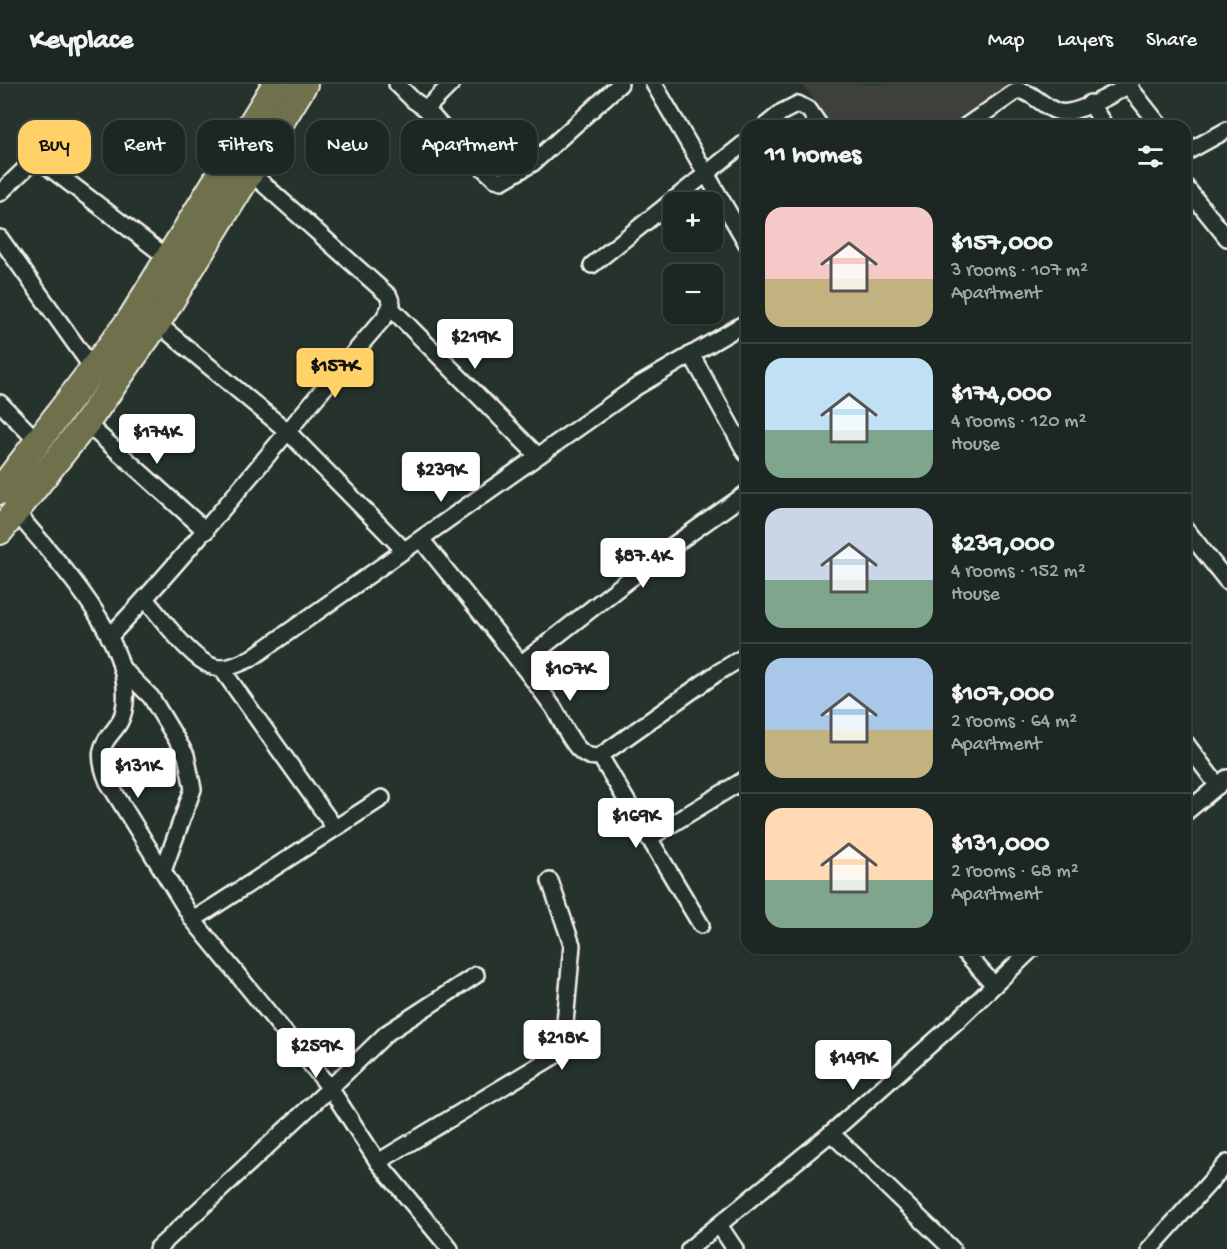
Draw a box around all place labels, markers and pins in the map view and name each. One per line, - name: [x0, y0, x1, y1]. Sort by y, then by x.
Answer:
- pin: $219K: [433, 319, 517, 370]
- pin: $157K: [293, 348, 377, 399]
- pin: $174K: [115, 414, 199, 465]
- pin: $239K: [399, 452, 483, 503]
- pin: $87.4K: [594, 538, 692, 589]
- pin: $107K: [528, 651, 612, 702]
- pin: $131K: [96, 748, 180, 799]
- pin: $169K: [594, 798, 678, 849]
- pin: $218K: [520, 1020, 604, 1071]
- pin: $259K: [274, 1028, 358, 1079]
- pin: $149K: [811, 1040, 895, 1091]

